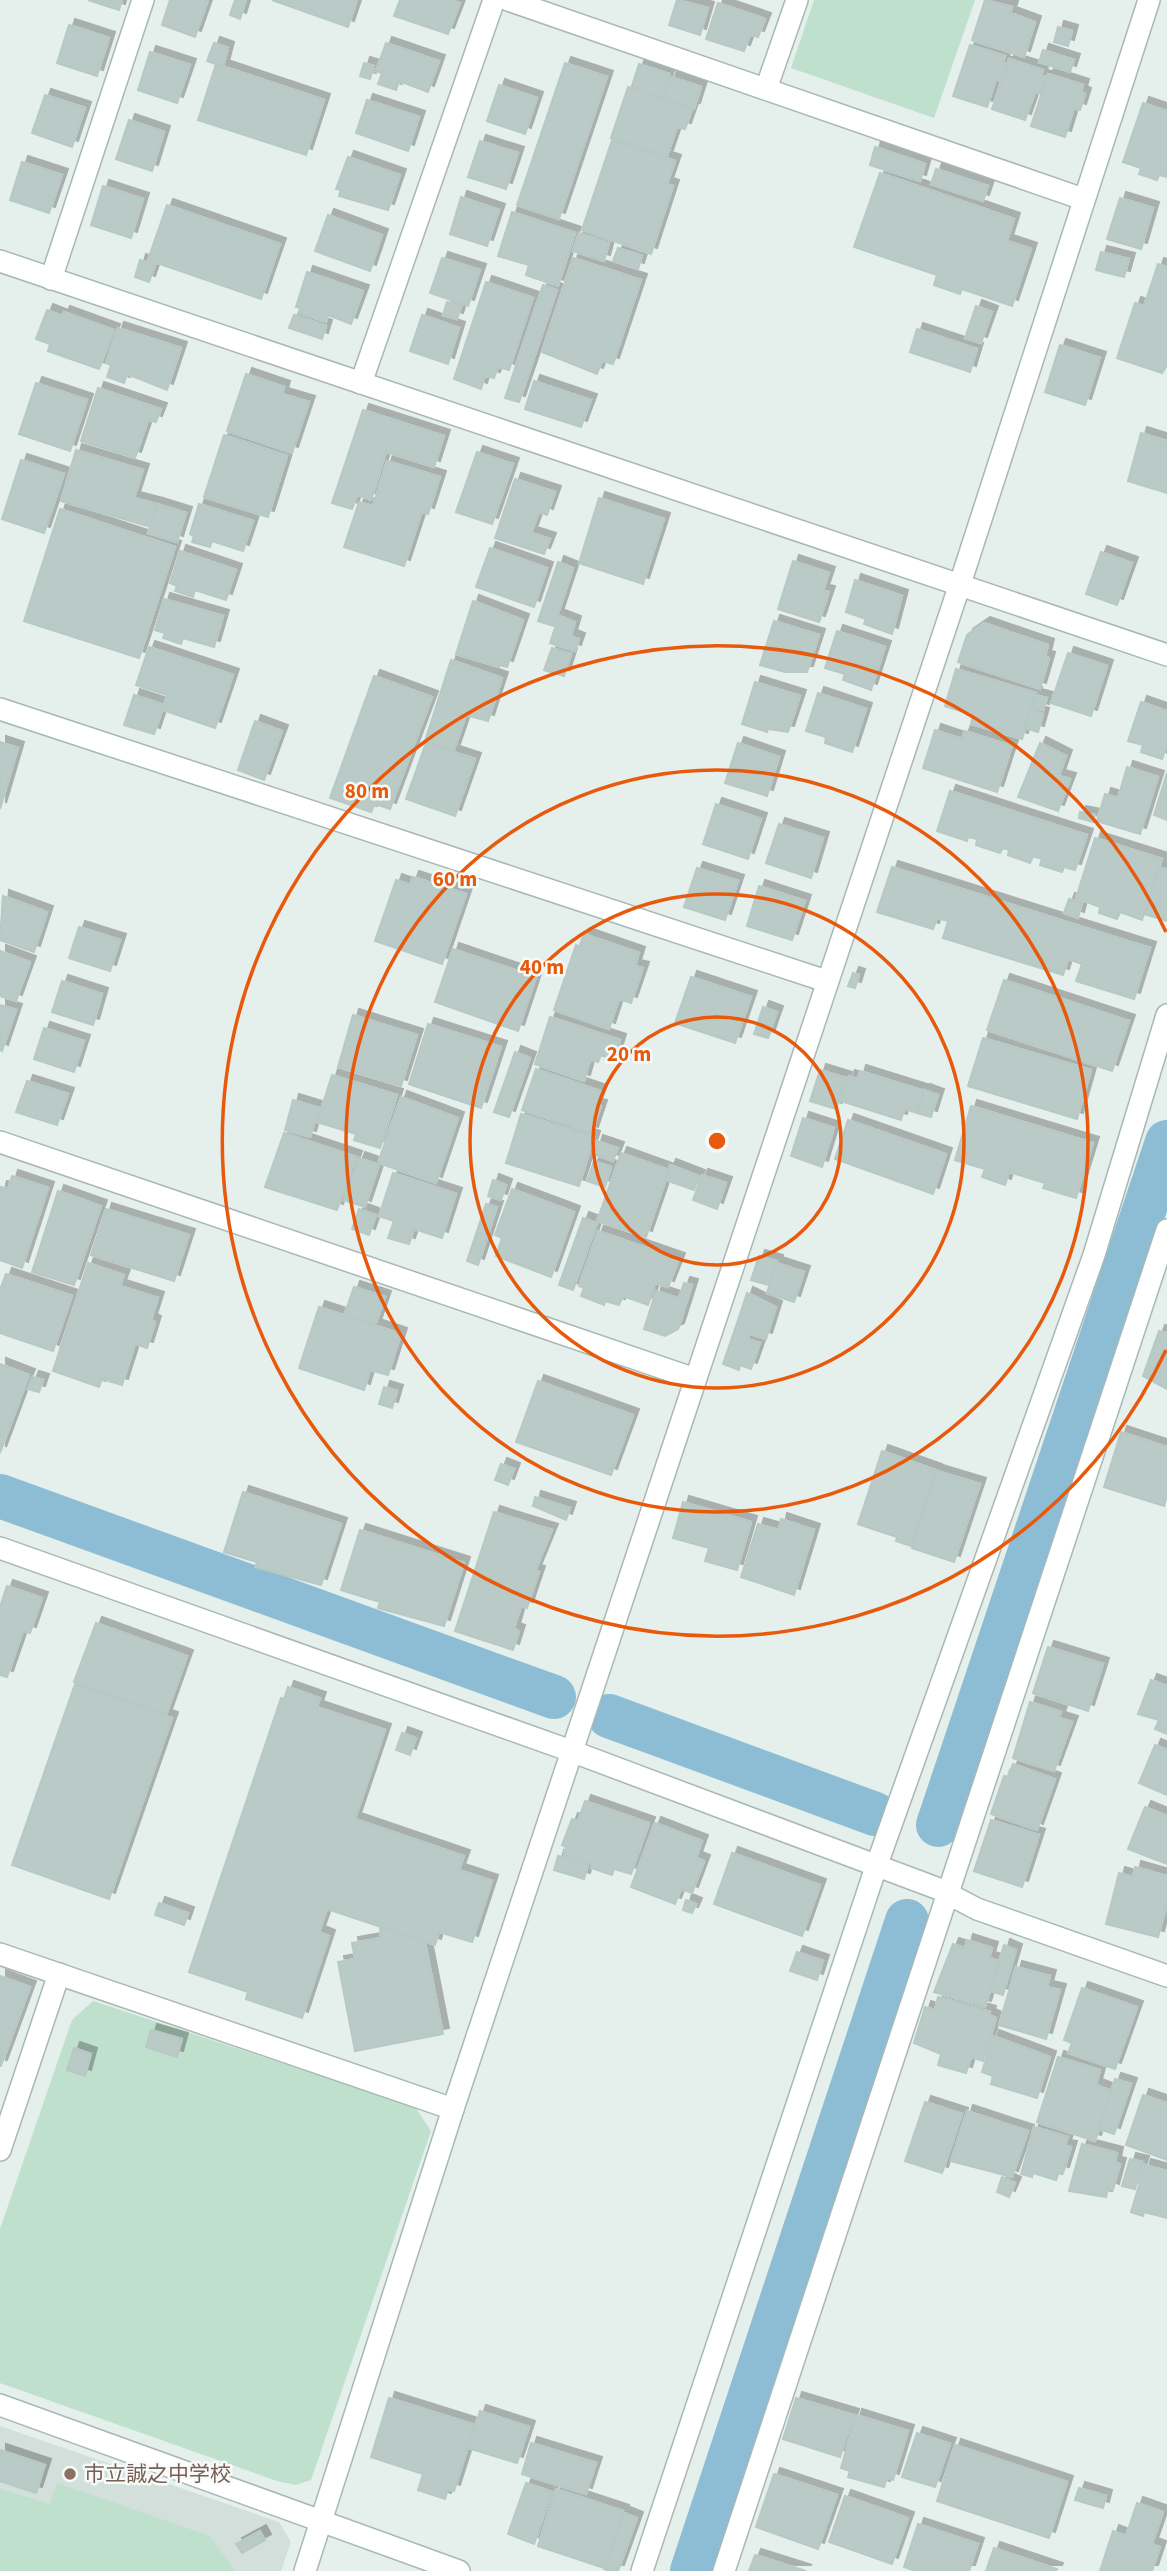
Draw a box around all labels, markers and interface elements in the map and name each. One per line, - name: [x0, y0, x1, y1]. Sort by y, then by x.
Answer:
- text: 80 m: [345, 776, 389, 806]
- text: 60 m: [433, 864, 477, 894]
- text: 40 m: [520, 952, 564, 982]
- text: 20 m: [607, 1039, 651, 1069]
- centre of rings: [705, 1129, 729, 1153]
- place label: 市立誠之中学校: [84, 2459, 231, 2489]
- marker: 市立誠之中学校: [62, 2466, 78, 2482]

